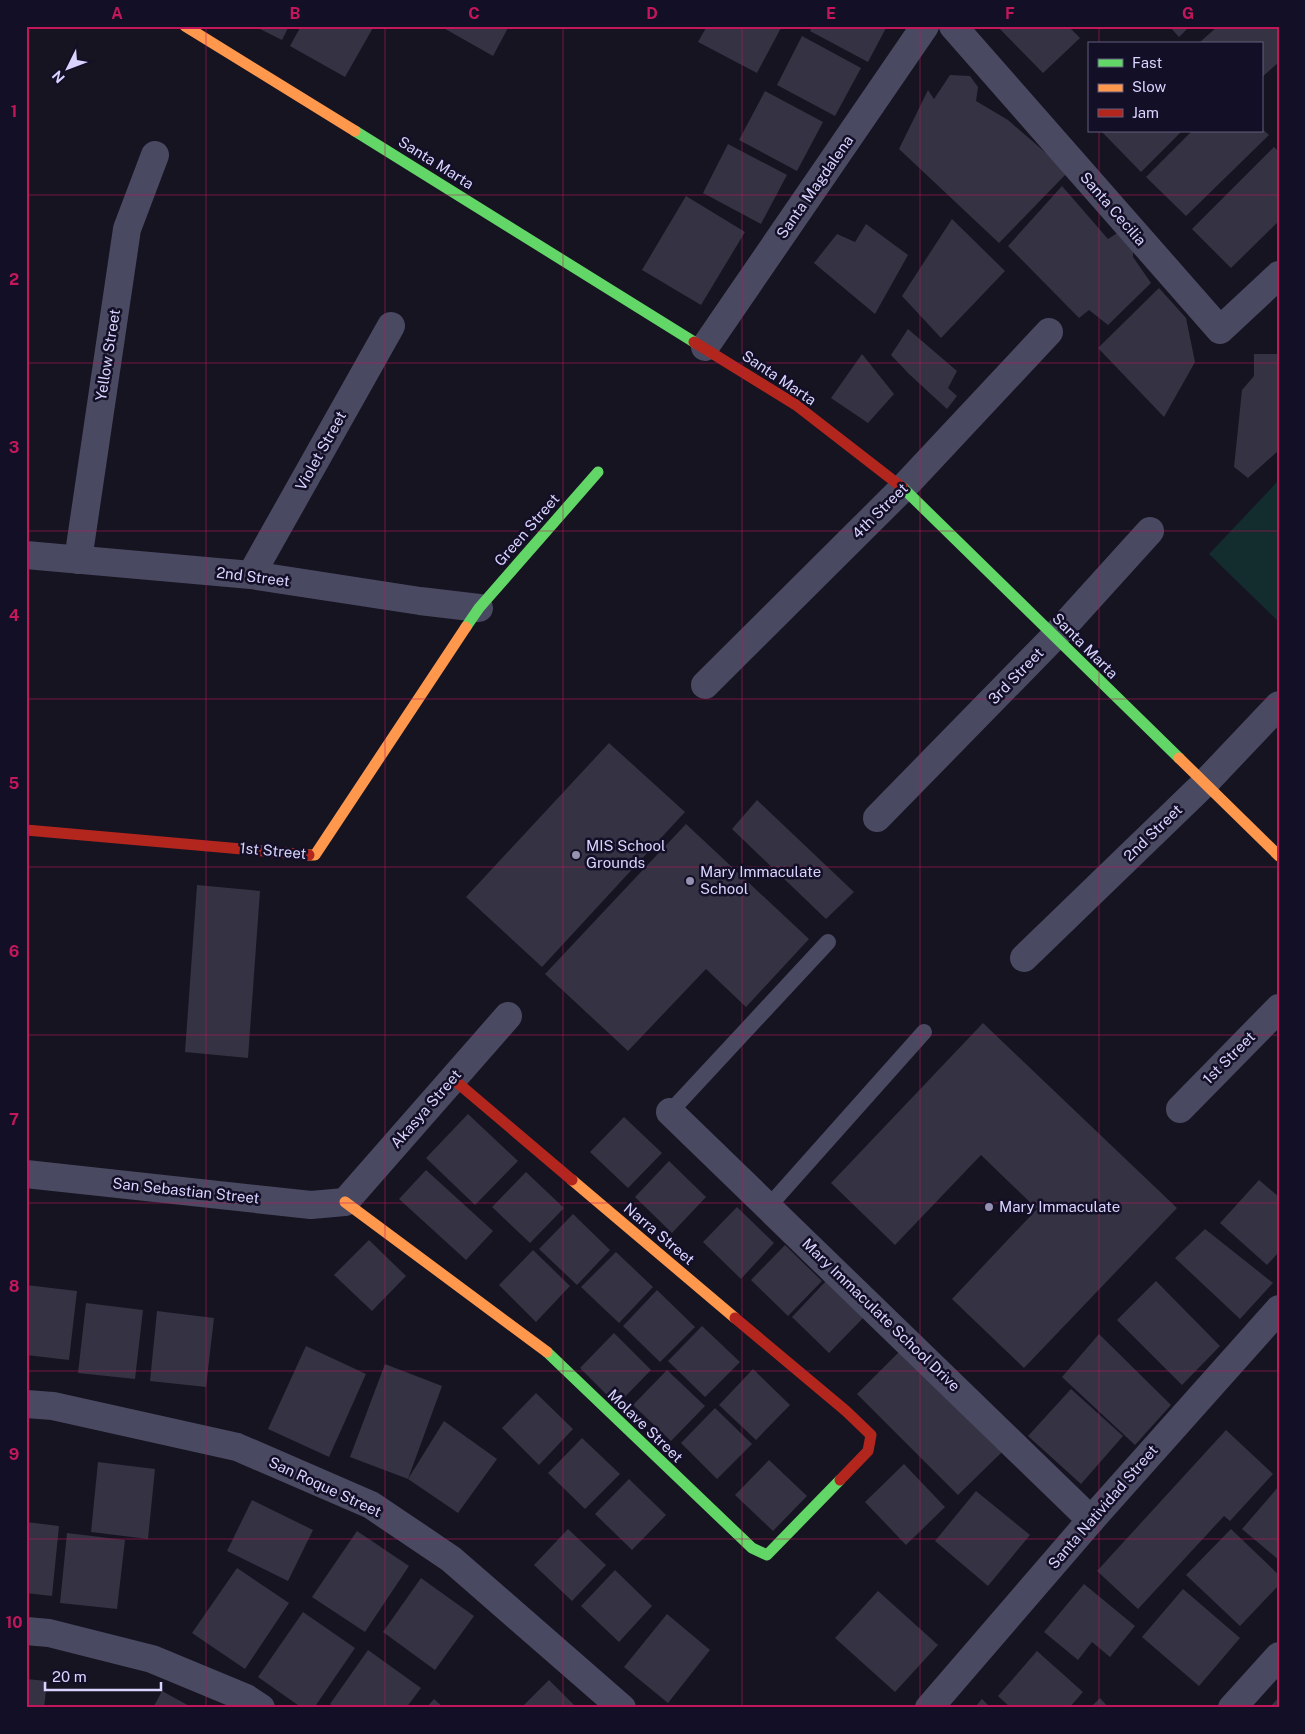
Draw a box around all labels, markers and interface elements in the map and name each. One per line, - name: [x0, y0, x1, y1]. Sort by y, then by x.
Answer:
- text: A: [111, 4, 123, 23]
- text: B: [290, 4, 301, 23]
- text: C: [468, 4, 480, 23]
- text: D: [646, 4, 658, 23]
- text: E: [826, 4, 836, 23]
- text: F: [1005, 4, 1015, 23]
- text: G: [1182, 4, 1194, 23]
- north arrow: [42, 42, 92, 92]
- legend: [1088, 42, 1262, 132]
- text: Fast: [1132, 54, 1162, 71]
- text: N: [49, 67, 68, 86]
- text: Slow: [1132, 78, 1167, 95]
- text: 1: [11, 102, 17, 121]
- text: Jam: [1132, 104, 1159, 121]
- street label: Santa Magdalena: [773, 132, 856, 241]
- street label: Santa Marta: [395, 133, 477, 192]
- street label: Santa Cecilia: [1077, 169, 1150, 249]
- text: 2: [9, 270, 19, 289]
- street label: Yellow Street: [92, 308, 123, 402]
- street label: Santa Marta: [739, 347, 820, 409]
- street label: Violet Street: [292, 408, 349, 493]
- text: 3: [9, 438, 19, 457]
- street label: 4th Street: [848, 479, 911, 542]
- street label: Green Street: [491, 490, 563, 569]
- street label: 2nd Street: [215, 564, 291, 589]
- text: 4: [9, 606, 20, 625]
- street label: Santa Marta: [1049, 609, 1122, 682]
- street label: 3rd Street: [985, 644, 1047, 707]
- text: 5: [9, 774, 20, 793]
- street label: 2nd Street: [1120, 801, 1185, 864]
- place label: MIS School Grounds: [586, 837, 665, 871]
- street label: 1st Street: [239, 839, 307, 862]
- marker: MIS School Grounds: [570, 849, 582, 861]
- place label: Mary Immaculate School: [700, 863, 821, 897]
- marker: Mary Immaculate School: [684, 875, 696, 887]
- text: 6: [9, 942, 19, 961]
- street label: 1st Street: [1199, 1028, 1258, 1087]
- street label: Akasya Street: [387, 1066, 464, 1151]
- text: 7: [9, 1110, 19, 1129]
- street label: San Sebastian Street: [112, 1174, 260, 1207]
- place label: Mary Immaculate: [999, 1198, 1120, 1215]
- street label: Narra Street: [621, 1199, 698, 1268]
- marker: Mary Immaculate: [983, 1201, 995, 1213]
- street label: Mary Immaculate School Drive: [799, 1235, 964, 1395]
- text: 8: [9, 1277, 20, 1296]
- street label: Molave Street: [604, 1386, 686, 1466]
- street label: Santa Natividad Street: [1044, 1441, 1161, 1572]
- text: 9: [9, 1445, 19, 1464]
- street label: San Roque Street: [266, 1453, 384, 1520]
- text: 10: [5, 1613, 23, 1632]
- scale bar: [45, 1659, 161, 1691]
- text: 20 m: [52, 1668, 87, 1685]

